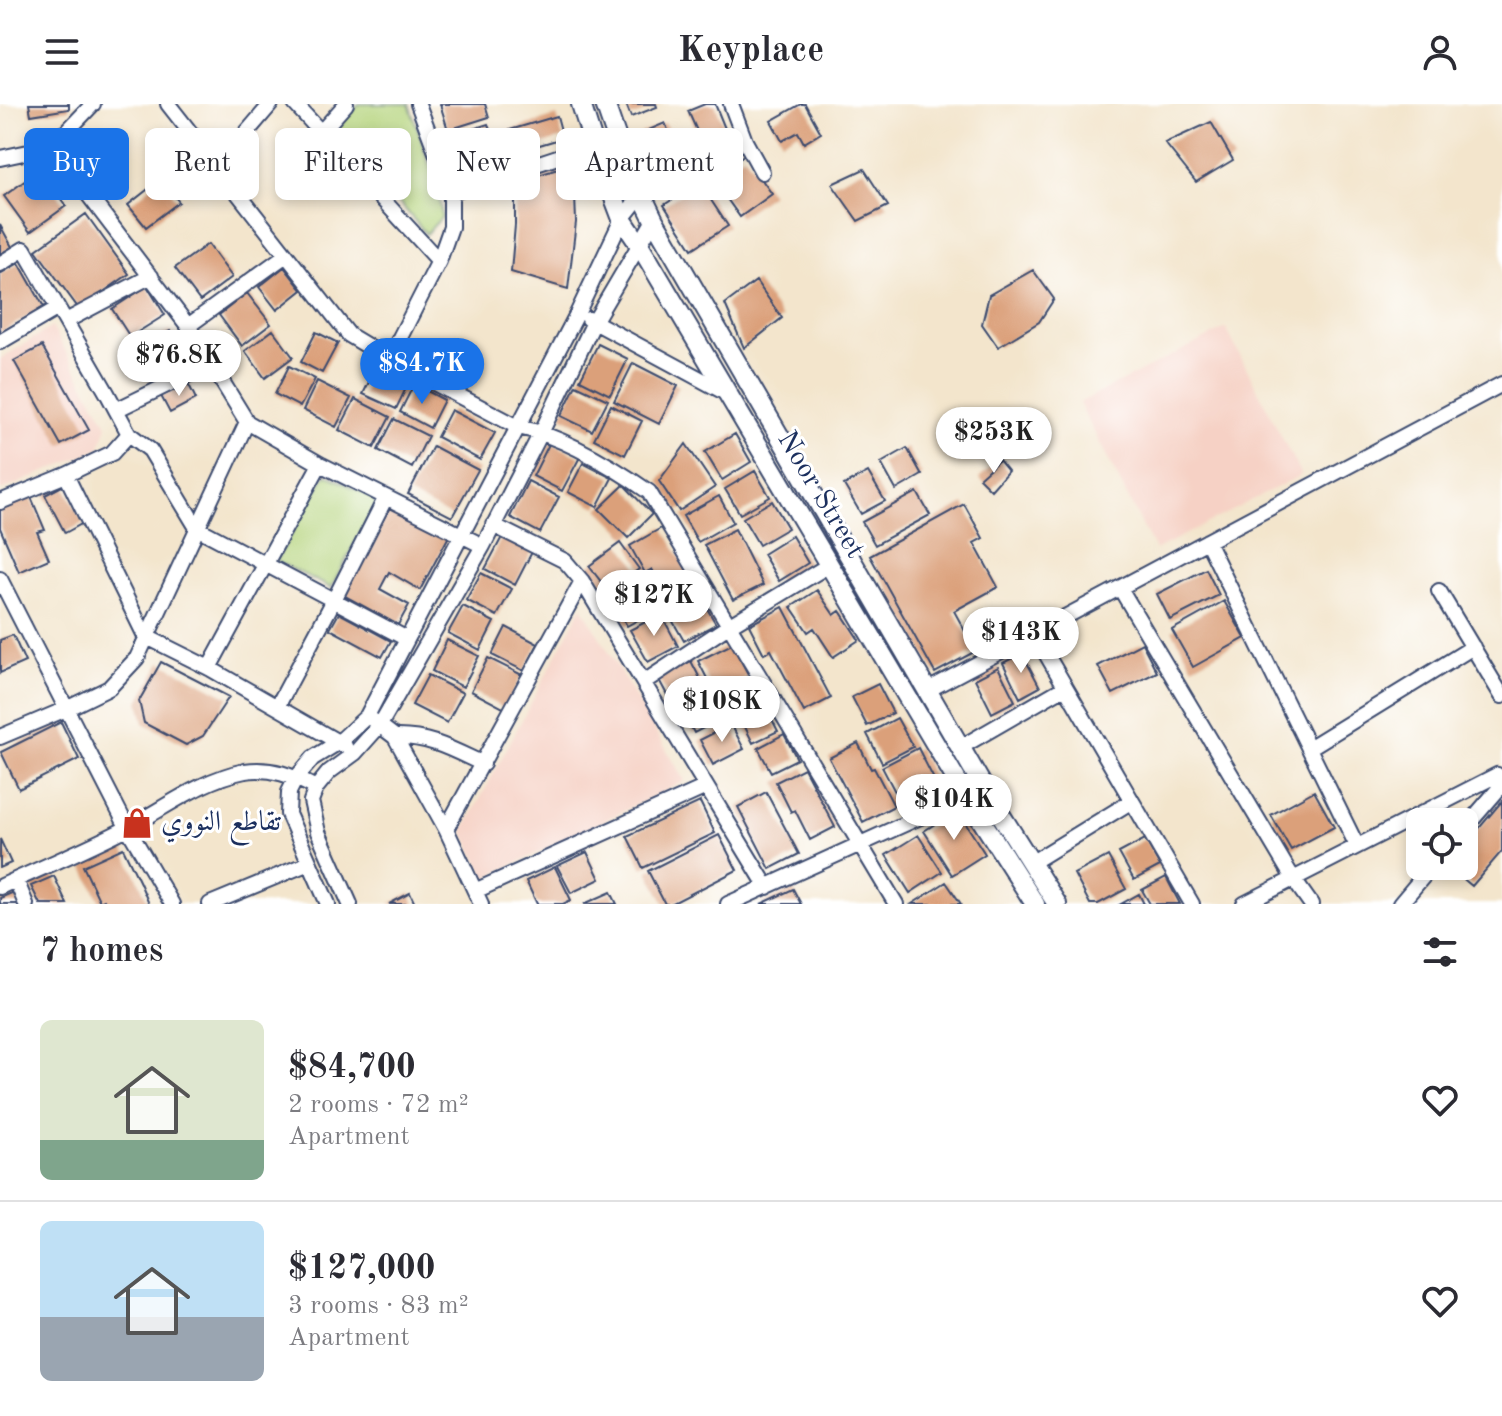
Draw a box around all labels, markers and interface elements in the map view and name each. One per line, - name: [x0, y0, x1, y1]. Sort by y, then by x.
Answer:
- icon: menu: [40, 30, 84, 74]
- icon: person: [1418, 30, 1462, 74]
- text: Keyplace: [678, 34, 824, 70]
- chip: Buy: [24, 128, 129, 200]
- chip: Rent: [145, 128, 259, 200]
- chip: Filters: [275, 128, 411, 200]
- chip: New: [427, 128, 540, 200]
- chip: Apartment: [556, 128, 743, 200]
- pin: $76.8K: [114, 330, 244, 398]
- pin: $84.7K: [357, 338, 487, 406]
- text: $76.8K: [135, 343, 223, 369]
- text: $84.7K: [378, 351, 466, 377]
- pin: $253K: [938, 407, 1050, 475]
- text: $253K: [954, 420, 1034, 446]
- street label: Noor Street: [771, 427, 869, 563]
- pin: $127K: [598, 570, 710, 638]
- text: $127K: [614, 583, 694, 609]
- pin: $143K: [965, 607, 1077, 675]
- text: $143K: [981, 620, 1061, 646]
- pin: $108K: [666, 676, 778, 744]
- text: $108K: [682, 689, 762, 715]
- pin: $104K: [898, 774, 1010, 842]
- text: $104K: [914, 787, 994, 813]
- shop icon: تقاطع النووي: [120, 806, 154, 840]
- map controls: [1406, 808, 1478, 880]
- button: locate: [1406, 808, 1478, 880]
- place label: تقاطع النووي: [161, 809, 282, 846]
- icon: filters: [1418, 930, 1462, 974]
- text: 7 homes: [40, 935, 163, 969]
- text: $84,700: [288, 1051, 416, 1085]
- icon: home: [104, 1052, 200, 1148]
- icon: heart: [1418, 1078, 1462, 1122]
- text: 2 rooms · 72 m²: [288, 1092, 469, 1118]
- text: Apartment: [288, 1124, 410, 1150]
- text: $127,000: [288, 1252, 436, 1286]
- icon: home: [104, 1253, 200, 1349]
- icon: heart: [1418, 1279, 1462, 1323]
- text: 3 rooms · 83 m²: [288, 1293, 469, 1319]
- text: Apartment: [288, 1325, 410, 1351]

